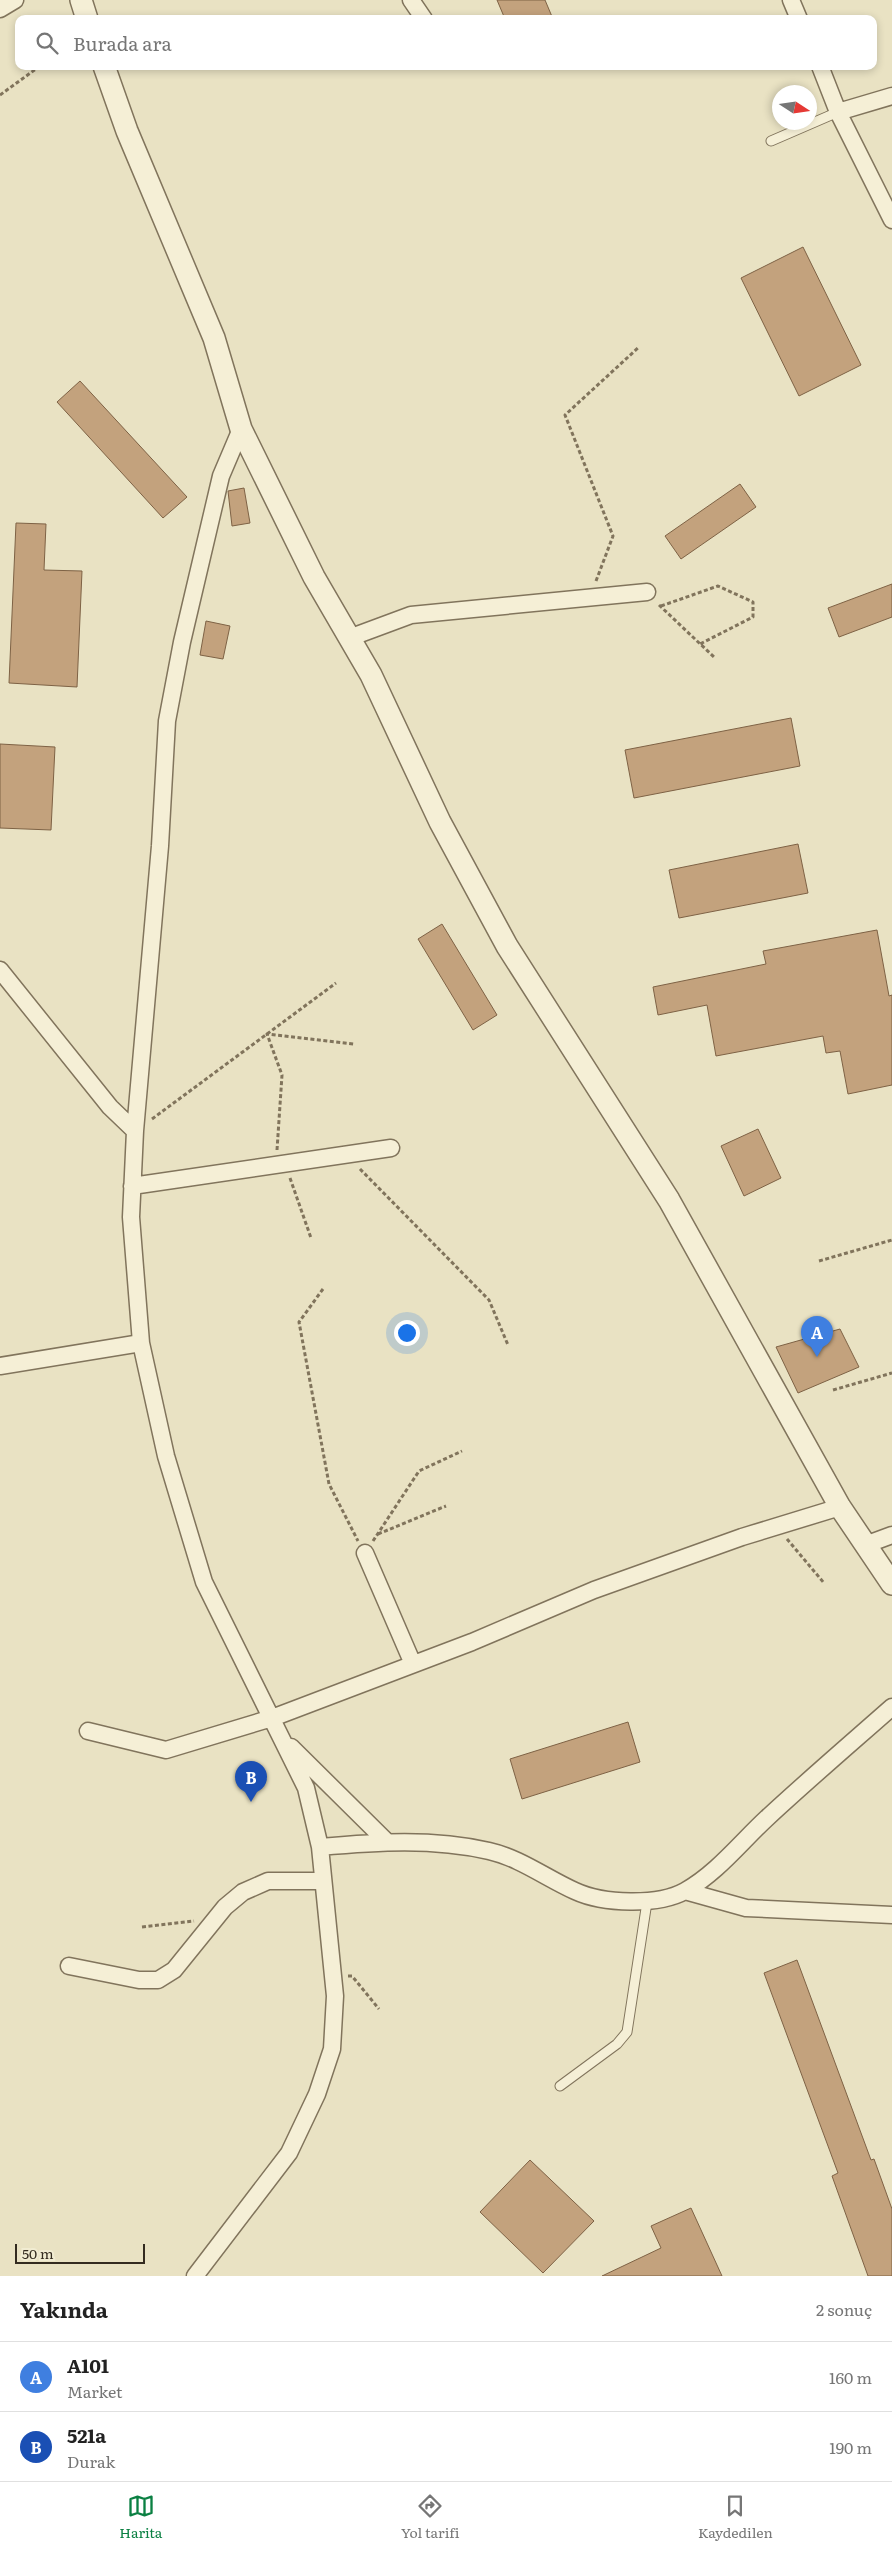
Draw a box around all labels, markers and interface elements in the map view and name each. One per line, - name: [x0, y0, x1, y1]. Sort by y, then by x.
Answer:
- search box: [15, 15, 877, 70]
- icon: search: [33, 29, 61, 57]
- text: Burada ara: [73, 29, 172, 57]
- north arrow: [772, 85, 817, 130]
- pin: A: [801, 1316, 833, 1357]
- your location: [394, 1320, 420, 1346]
- pin: B: [235, 1761, 267, 1802]
- scale bar: [15, 2241, 145, 2264]
- text: 50 m: [22, 2243, 54, 2263]
- text: Yakında: [20, 2293, 108, 2324]
- text: 2 sonuç: [816, 2297, 872, 2321]
- text: A101: [67, 2351, 109, 2379]
- text: A: [30, 2365, 42, 2389]
- text: 160 m: [829, 2365, 872, 2389]
- text: Market: [67, 2379, 123, 2403]
- text: 521a: [67, 2421, 106, 2449]
- text: B: [30, 2435, 42, 2459]
- text: 190 m: [829, 2435, 872, 2459]
- text: Durak: [67, 2449, 115, 2473]
- tab: Harita: [119, 2492, 162, 2542]
- tab: Yol tarifi: [401, 2492, 459, 2542]
- tab: Kaydedilen: [698, 2492, 773, 2542]

